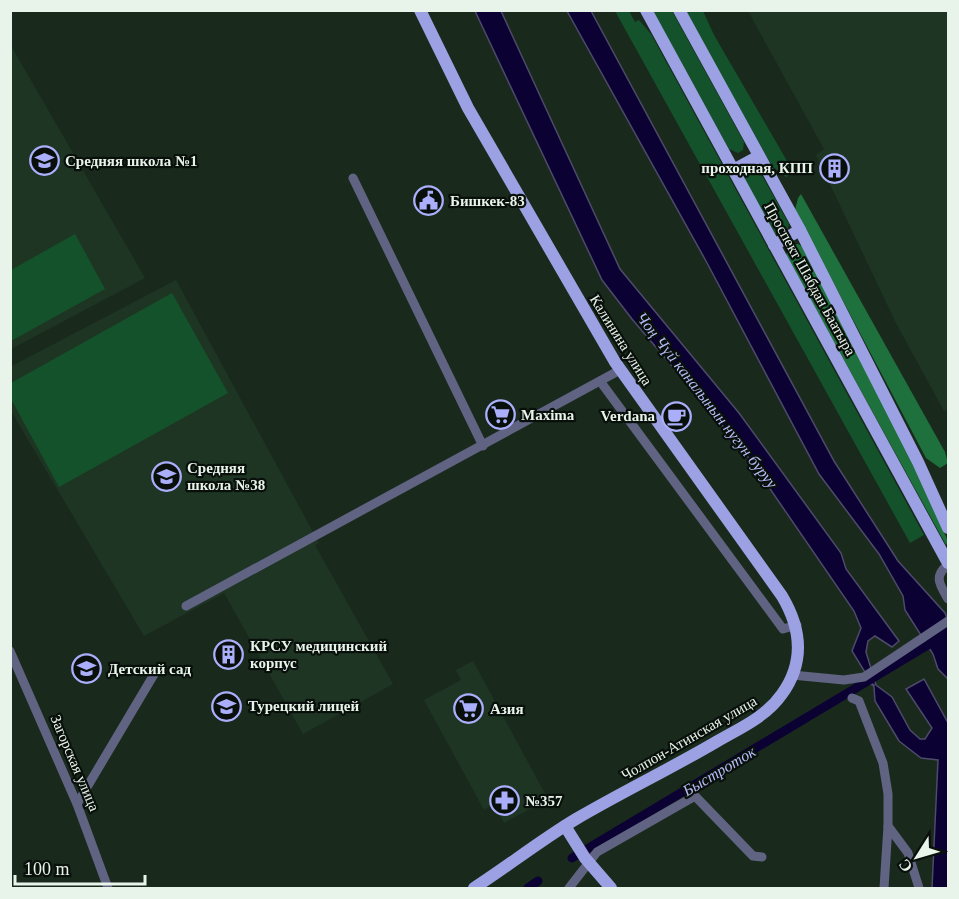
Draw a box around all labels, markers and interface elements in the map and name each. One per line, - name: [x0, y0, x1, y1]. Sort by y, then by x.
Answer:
- school or university icon: Средняя школа №1: [28, 145, 60, 177]
- building icon: проходная, КПП: [818, 152, 850, 184]
- place label: Средняя школа №1: [65, 153, 198, 169]
- place label: проходная, КПП: [701, 160, 813, 176]
- public building icon: Бишкек-83: [413, 185, 445, 217]
- place label: Бишкек-83: [450, 193, 525, 209]
- street label: Проспект Шабдан Баатыра: [761, 200, 859, 359]
- street label: Калинина улица: [587, 292, 655, 388]
- water label: Чоң Чүй каналынын нугун буруу: [632, 309, 782, 493]
- supermarket icon: Maxima: [484, 399, 516, 431]
- cafe icon: Verdana: [660, 400, 692, 432]
- place label: Maxima: [521, 407, 575, 423]
- place label: Verdana: [601, 408, 655, 424]
- place label: Средняя школа №38: [187, 460, 265, 493]
- school or university icon: Средняя школа №38: [150, 461, 182, 493]
- place label: КРСУ медицинский корпус: [250, 638, 387, 671]
- building icon: КРСУ медицинский корпус: [213, 639, 245, 671]
- school or university icon: Детский сад: [71, 653, 103, 685]
- place label: Детский сад: [108, 661, 191, 677]
- school or university icon: Турецкий лицей: [211, 690, 243, 722]
- street label: Чолпон-Атинская улица: [618, 692, 760, 783]
- supermarket icon: Азия: [453, 693, 485, 725]
- place label: Турецкий лицей: [248, 698, 359, 714]
- place label: Азия: [490, 701, 524, 717]
- street label: Загорская улица: [48, 712, 103, 814]
- water label: Быстроток: [679, 742, 759, 801]
- pharmacy icon: №357: [488, 785, 520, 817]
- place label: №357: [525, 793, 563, 809]
- north arrow: [887, 827, 947, 887]
- scale bar: [15, 848, 146, 886]
- text: С: [895, 856, 916, 875]
- text: 100 m: [24, 859, 70, 879]

